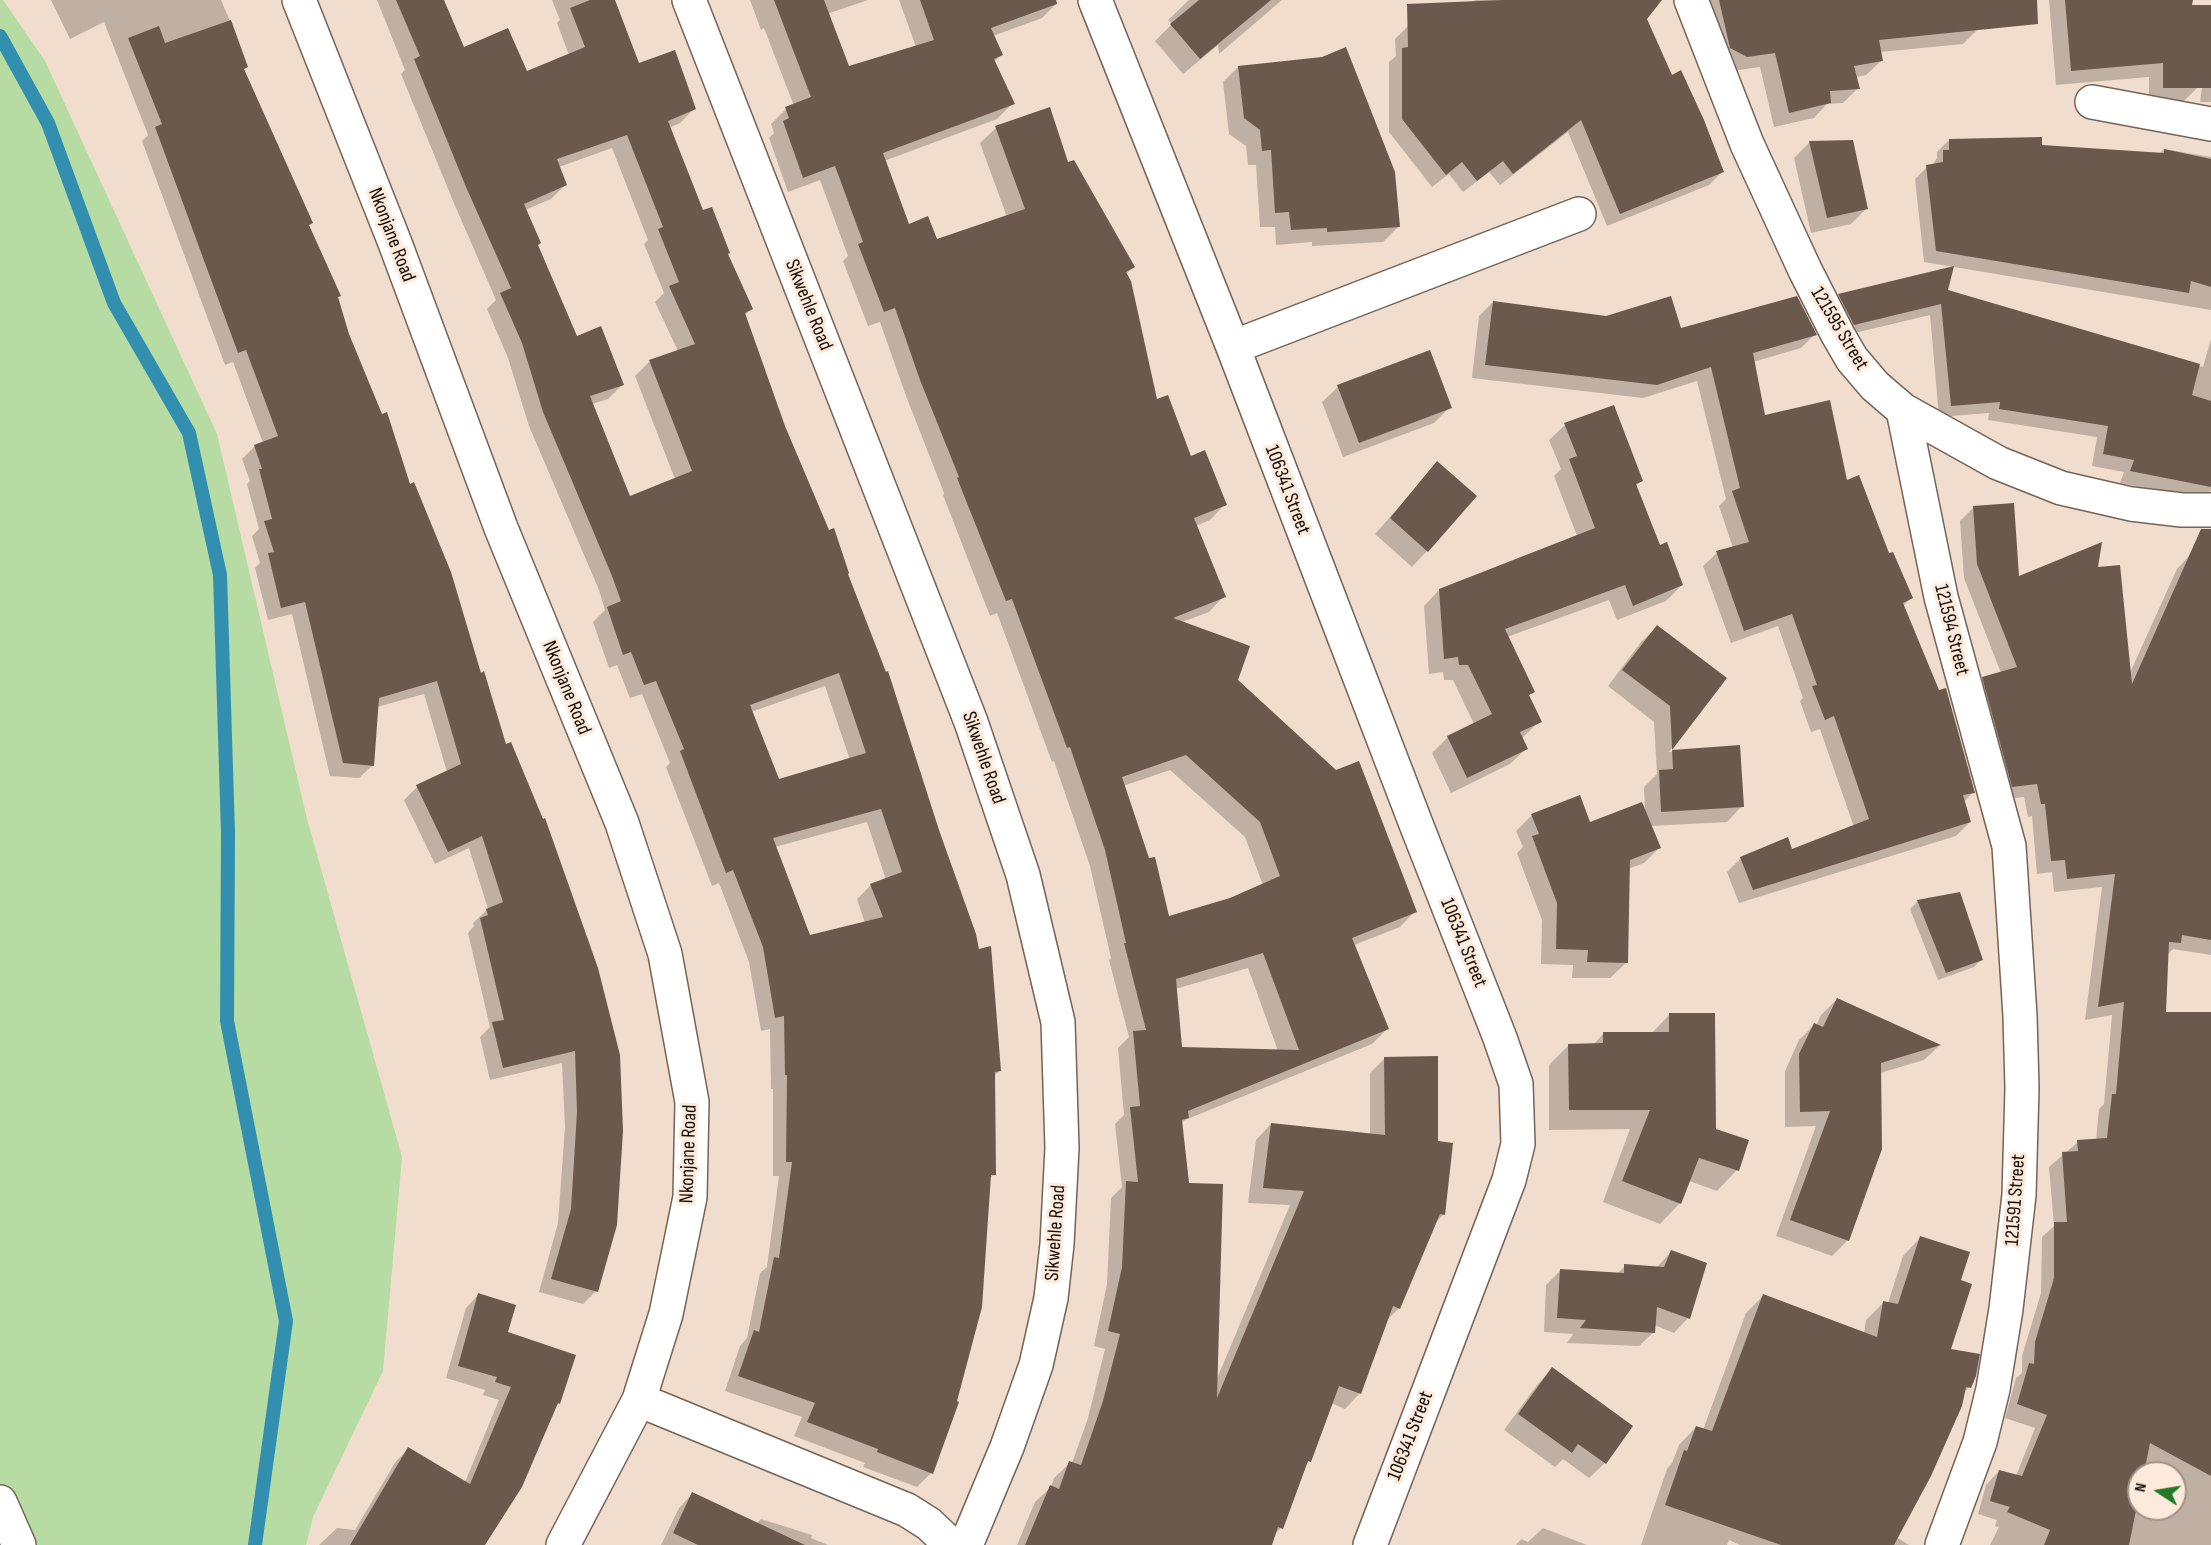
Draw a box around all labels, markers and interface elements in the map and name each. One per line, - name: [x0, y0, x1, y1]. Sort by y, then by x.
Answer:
- street label: Nkonjane Road: [362, 185, 420, 285]
- street label: Sikwehle Road: [779, 256, 837, 354]
- street label: 121595 Street: [1805, 283, 1873, 375]
- street label: 106341 Street: [1259, 442, 1315, 538]
- street label: 121594 Street: [1928, 582, 1974, 678]
- street label: Nkonjane Road: [536, 638, 596, 738]
- street label: Sikwehle Road: [956, 709, 1010, 807]
- street label: 106341 Street: [1434, 895, 1492, 991]
- street label: Nkonjane Road: [675, 1104, 703, 1204]
- street label: 121591 Street: [2001, 1153, 2031, 1247]
- street label: Sikwehle Road: [1041, 1184, 1071, 1282]
- street label: 106341 Street: [1383, 1388, 1439, 1484]
- north arrow: [2127, 1461, 2187, 1521]
- text: N: [2131, 1481, 2151, 1494]

